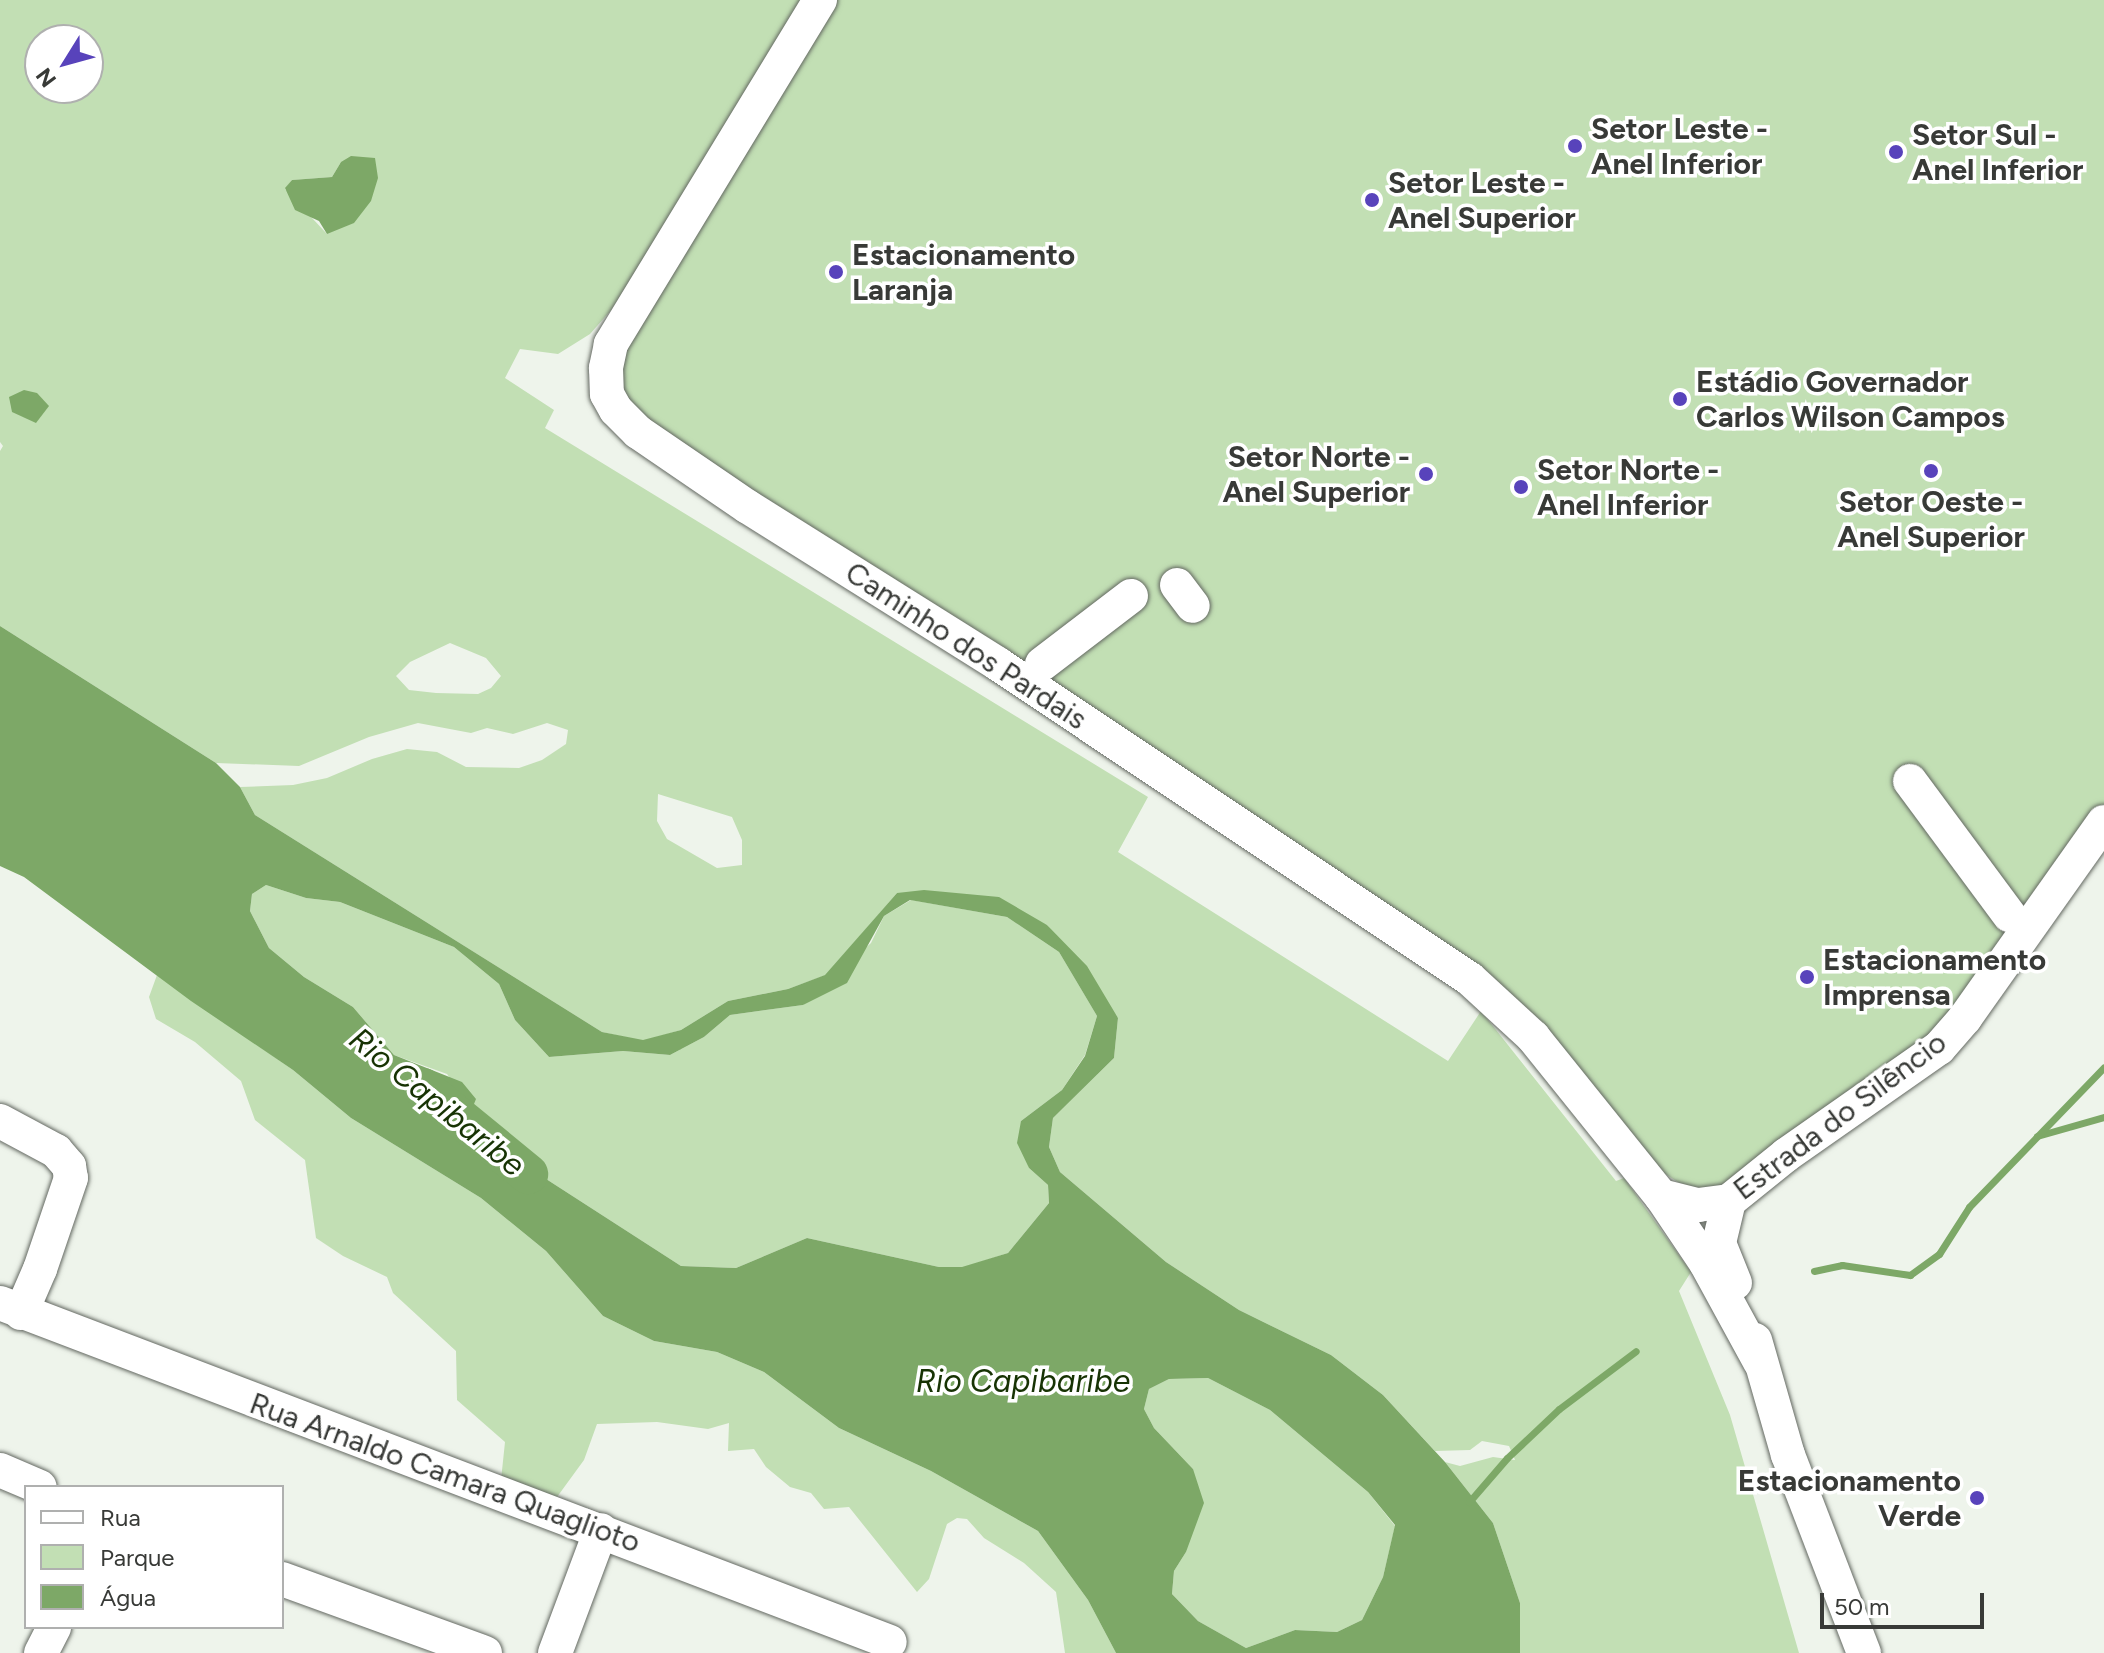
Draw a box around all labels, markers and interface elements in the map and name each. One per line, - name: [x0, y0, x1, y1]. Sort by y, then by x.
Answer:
- north arrow: [24, 24, 104, 104]
- text: N: [30, 63, 62, 92]
- place label: Setor Leste - Anel Inferior: [1591, 111, 1768, 182]
- place label: Setor Sul - Anel Inferior: [1912, 117, 2083, 188]
- marker: Setor Leste - Anel Inferior: [1566, 137, 1584, 155]
- marker: Setor Sul - Anel Inferior: [1887, 143, 1905, 161]
- place label: Setor Leste - Anel Superior: [1388, 165, 1576, 236]
- marker: Setor Leste - Anel Superior: [1363, 191, 1381, 209]
- place label: Estacionamento Laranja: [852, 237, 1075, 308]
- marker: Estacionamento Laranja: [827, 263, 845, 281]
- place label: Estádio Governador Carlos Wilson Campos: [1696, 364, 2005, 434]
- marker: Estádio Governador Carlos Wilson Campos: [1671, 390, 1689, 408]
- place label: Setor Norte - Anel Superior: [1222, 439, 1410, 510]
- place label: Setor Norte - Anel Inferior: [1537, 452, 1719, 522]
- marker: Setor Oeste - Anel Superior: [1922, 462, 1940, 480]
- marker: Setor Norte - Anel Superior: [1417, 465, 1435, 483]
- marker: Setor Norte - Anel Inferior: [1512, 478, 1530, 496]
- place label: Setor Oeste - Anel Superior: [1837, 484, 2025, 554]
- street label: Caminho dos Pardais: [839, 555, 1093, 737]
- place label: Estacionamento Imprensa: [1823, 942, 2046, 1012]
- marker: Estacionamento Imprensa: [1798, 968, 1816, 986]
- water label: Rio Capibaribe: [342, 1020, 532, 1184]
- street label: Estrada do Silêncio: [1727, 1024, 1953, 1208]
- water label: Rio Capibaribe: [916, 1362, 1130, 1400]
- street label: Rua Arnaldo Camara Quaglioto: [245, 1385, 645, 1561]
- place label: Estacionamento Verde: [1738, 1463, 1961, 1534]
- legend: [24, 1485, 284, 1629]
- marker: Estacionamento Verde: [1968, 1489, 1986, 1507]
- text: Rua: [100, 1503, 141, 1532]
- text: Parque: [100, 1543, 174, 1572]
- scale bar: [1824, 1577, 1988, 1627]
- text: Água: [100, 1583, 156, 1612]
- text: 50 m: [1834, 1592, 1890, 1621]

